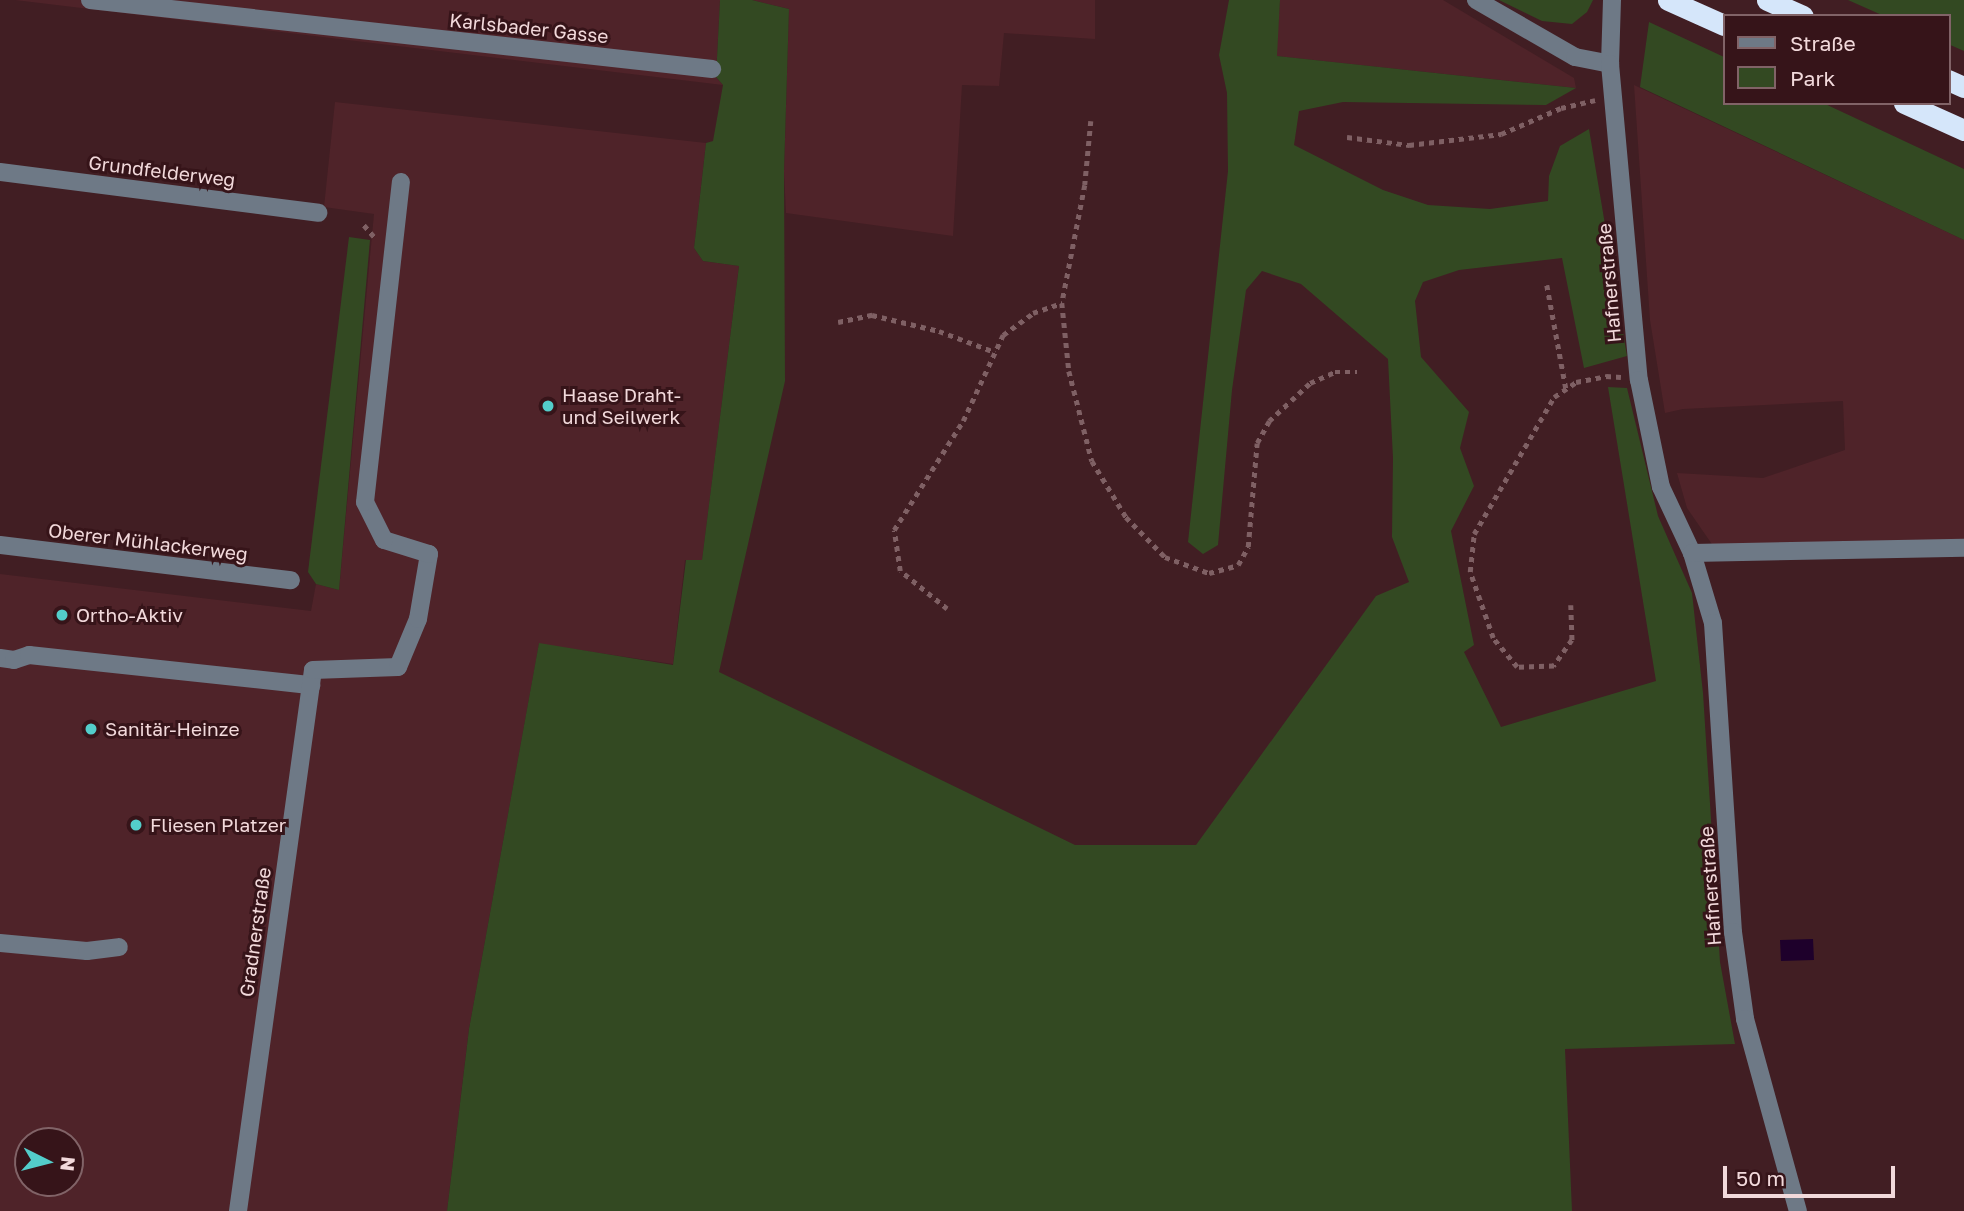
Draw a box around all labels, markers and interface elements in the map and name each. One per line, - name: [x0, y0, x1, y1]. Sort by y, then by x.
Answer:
- street label: Karlsbader Gasse: [448, 8, 610, 48]
- legend: [1722, 14, 1950, 105]
- text: Straße: [1790, 30, 1856, 56]
- text: Park: [1790, 65, 1835, 91]
- street label: Grundfelderweg: [87, 151, 237, 191]
- street label: Hafnerstraße: [1592, 222, 1626, 344]
- place label: Haase Draht- und Seilwerk: [562, 384, 681, 428]
- marker: Haase Draht- und Seilwerk: [540, 398, 556, 414]
- street label: Oberer Mühlackerweg: [47, 518, 249, 566]
- place label: Ortho-Aktiv: [76, 604, 183, 626]
- marker: Ortho-Aktiv: [54, 607, 70, 623]
- place label: Sanitär-Heinze: [105, 718, 239, 740]
- marker: Sanitär-Heinze: [83, 721, 99, 737]
- place label: Fliesen Platzer: [150, 814, 286, 836]
- marker: Fliesen Platzer: [128, 817, 144, 833]
- street label: Hafnerstraße: [1694, 825, 1726, 947]
- street label: Gradnerstraße: [235, 866, 275, 998]
- north arrow: [14, 1127, 84, 1197]
- scale bar: [1726, 1152, 1898, 1196]
- text: N: [56, 1156, 81, 1172]
- text: 50 m: [1736, 1165, 1785, 1191]

